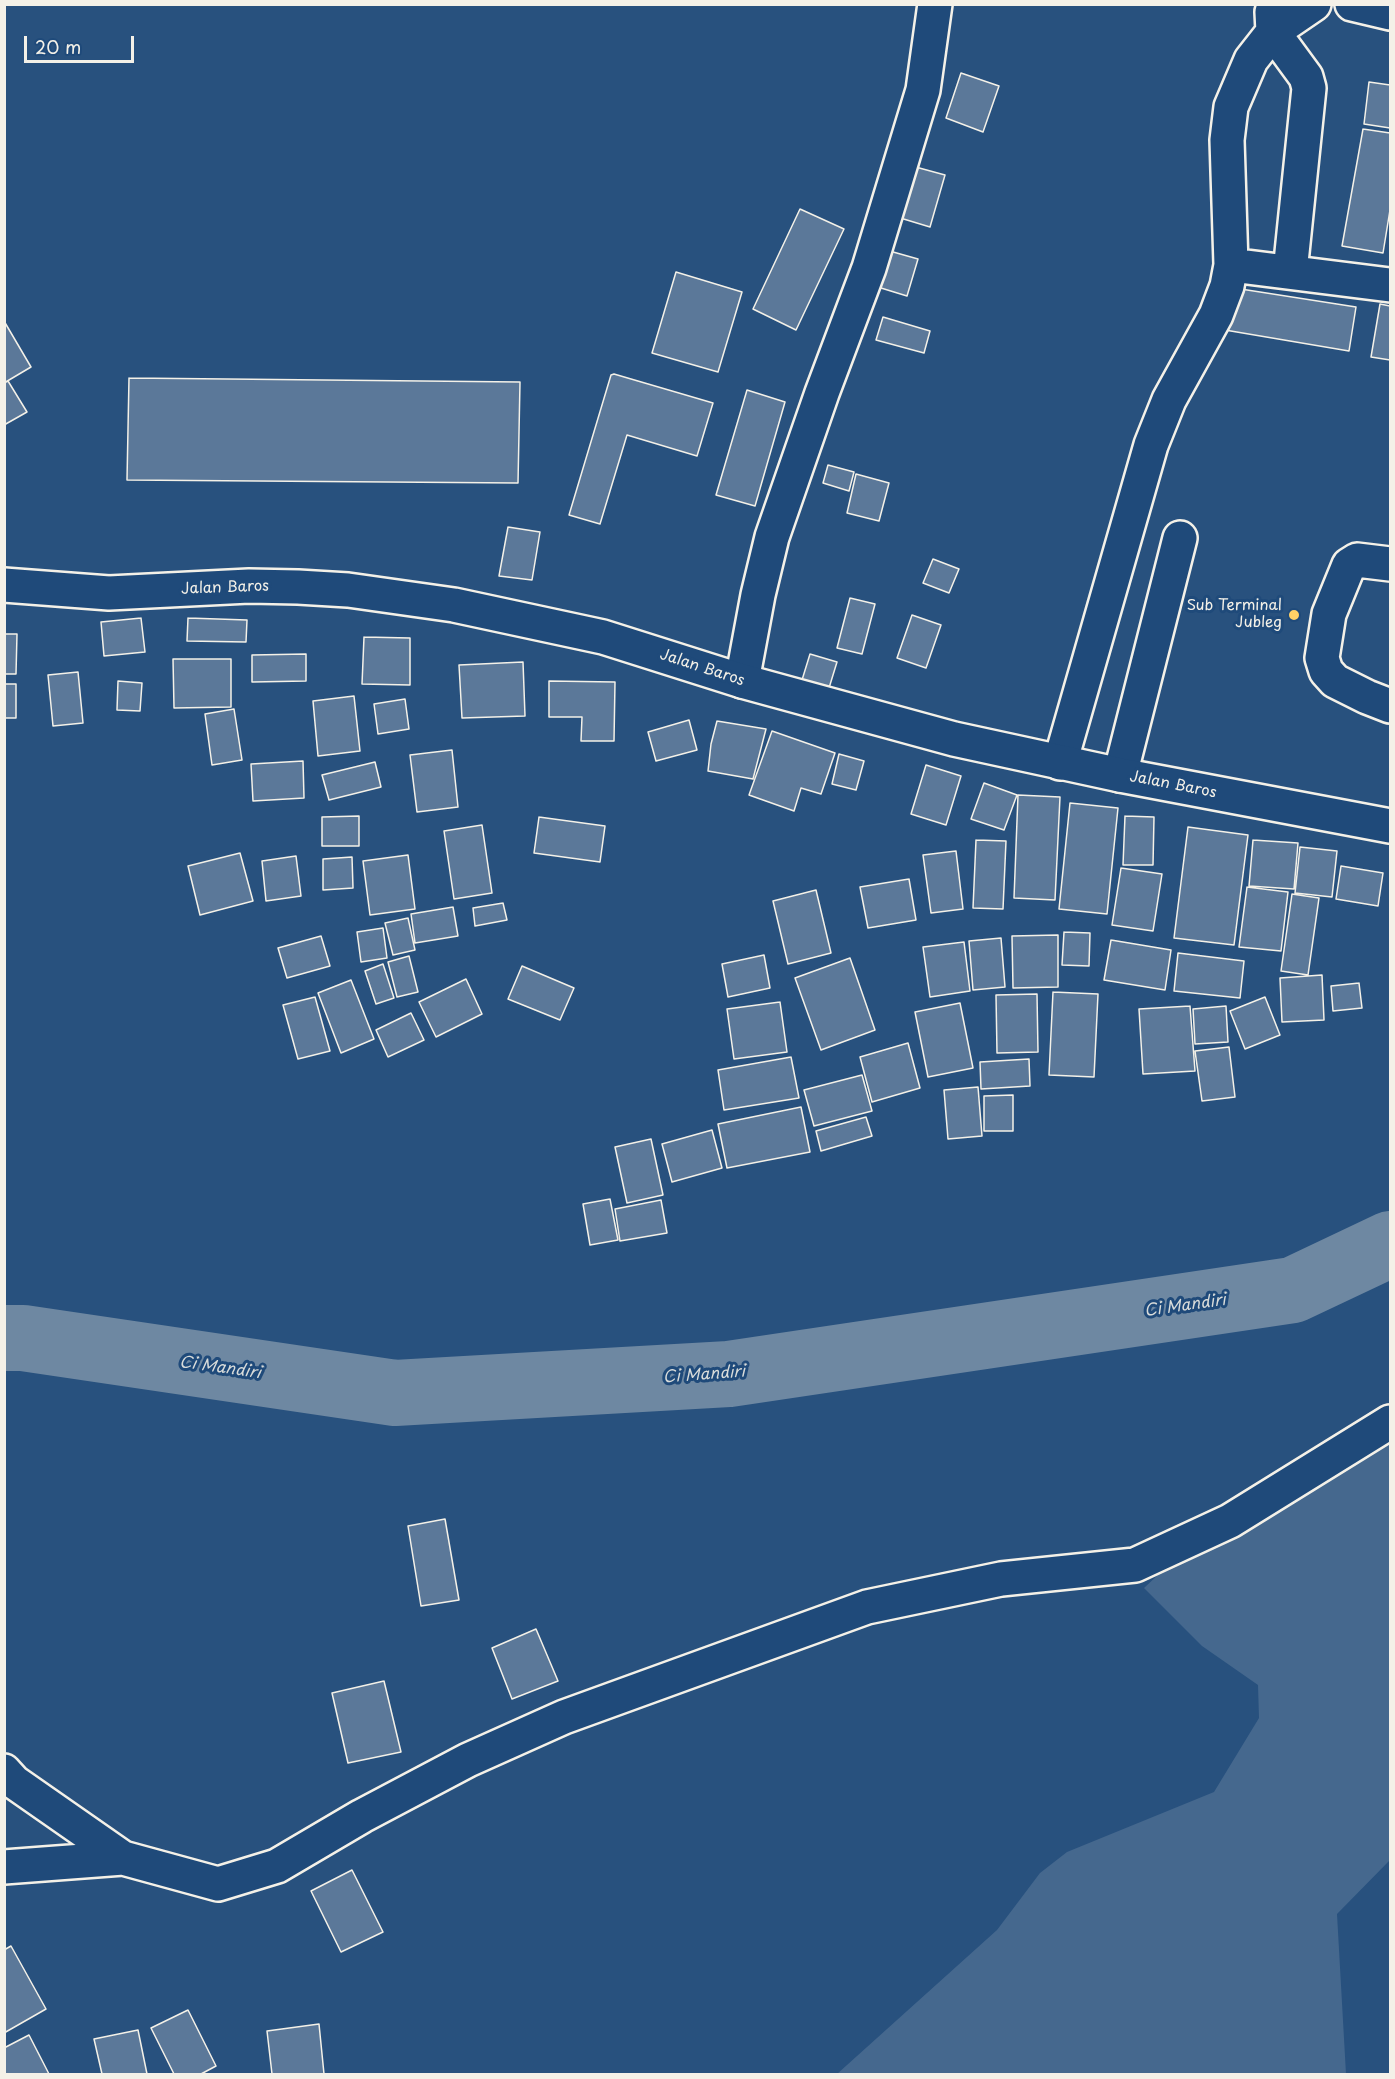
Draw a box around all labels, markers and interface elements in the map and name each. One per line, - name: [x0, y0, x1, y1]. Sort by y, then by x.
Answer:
- scale bar: [27, 24, 136, 62]
- text: 20 m: [35, 33, 81, 60]
- street label: Jalan Baros: [181, 577, 269, 599]
- place label: Sub Terminal Jubleg: [1187, 597, 1282, 632]
- marker: Sub Terminal Jubleg: [1287, 608, 1301, 622]
- street label: Jalan Baros: [657, 646, 747, 690]
- street label: Jalan Baros: [1128, 768, 1218, 802]
- water label: Ci Mandiri: [1143, 1291, 1227, 1321]
- water label: Ci Mandiri: [178, 1353, 262, 1383]
- water label: Ci Mandiri: [662, 1363, 746, 1387]

